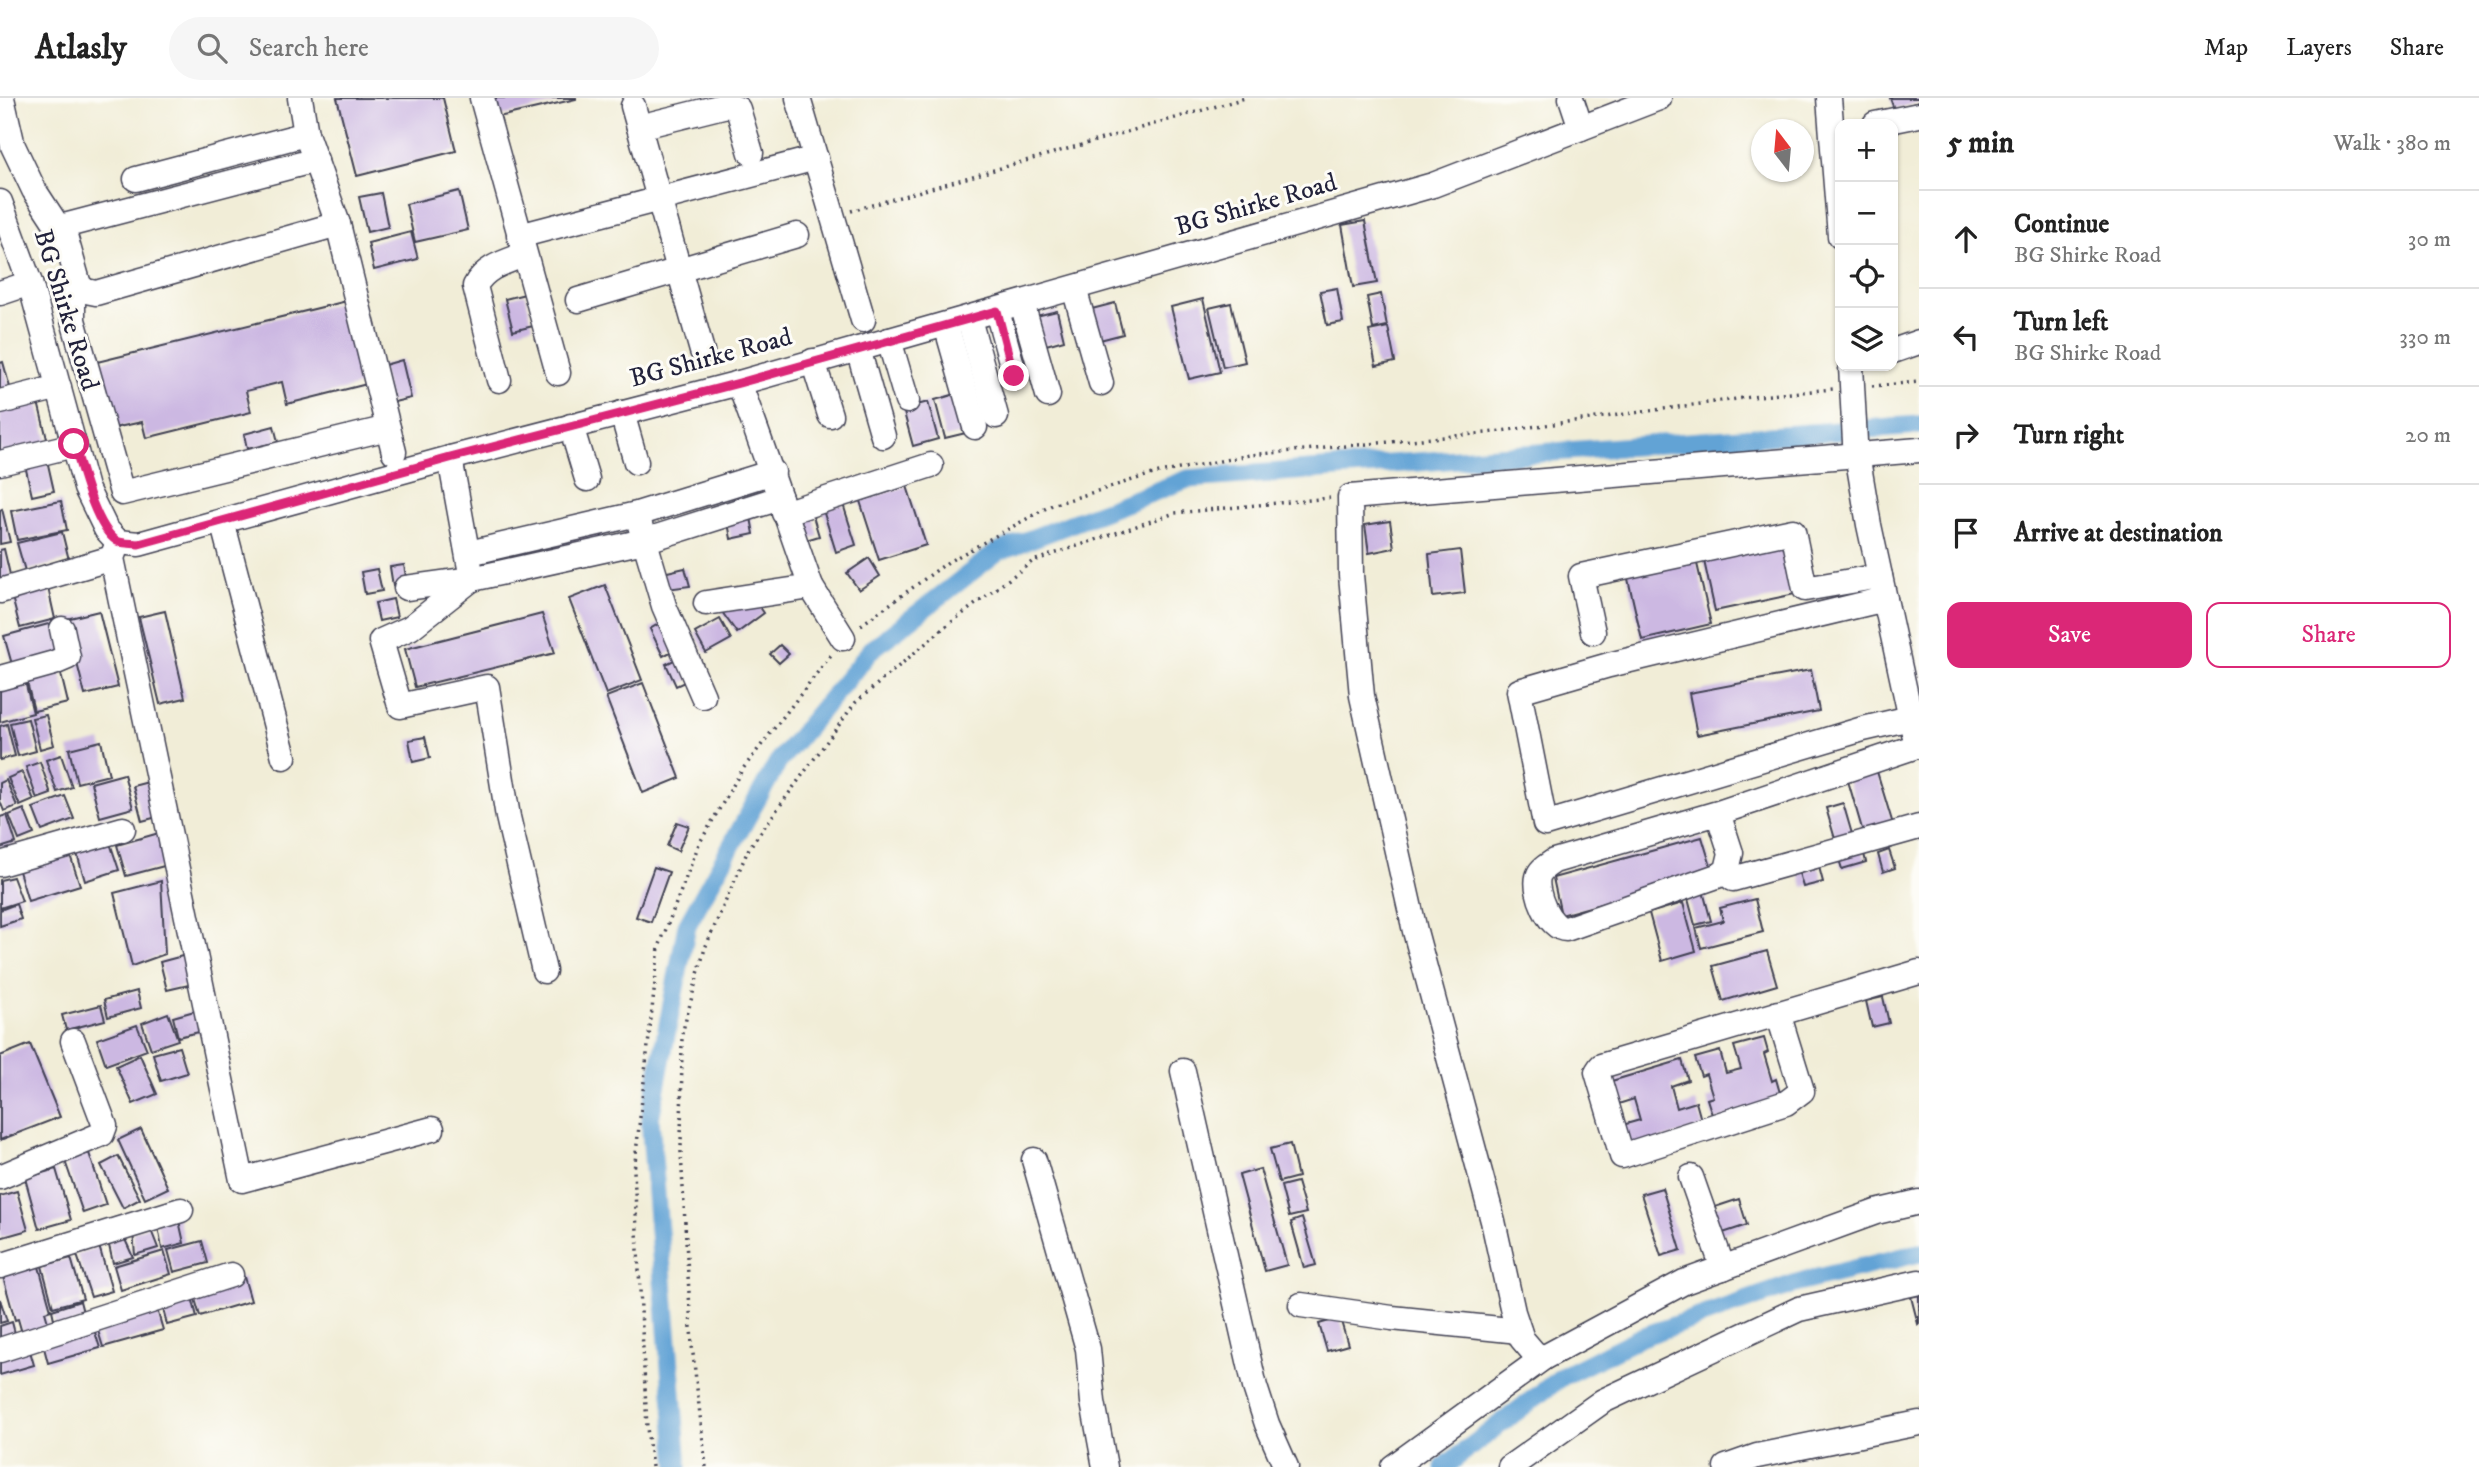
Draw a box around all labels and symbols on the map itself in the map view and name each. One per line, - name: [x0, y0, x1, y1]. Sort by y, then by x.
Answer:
- north arrow: [1751, 119, 1814, 182]
- street label: BG Shirke Road: [1171, 166, 1341, 244]
- street label: BG Shirke Road: [26, 226, 106, 394]
- street label: BG Shirke Road: [626, 321, 796, 395]
- route end: [998, 360, 1029, 391]
- route start: [58, 428, 89, 459]

